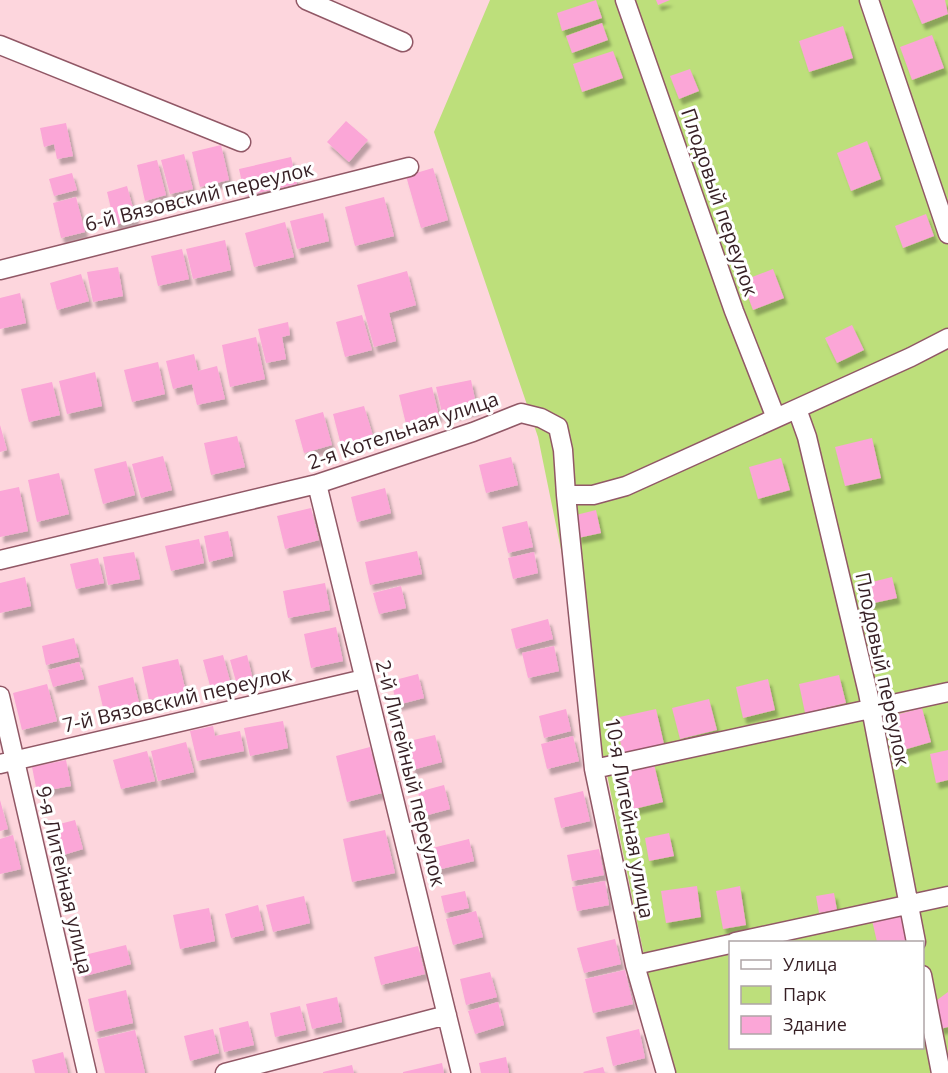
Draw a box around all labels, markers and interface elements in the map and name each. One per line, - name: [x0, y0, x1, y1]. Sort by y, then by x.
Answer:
- street label: Плодовый переулок: [675, 104, 765, 300]
- street label: 6-й Вязовский переулок: [82, 154, 317, 237]
- street label: 2-я Котельная улица: [304, 385, 502, 475]
- street label: Плодовый переулок: [849, 570, 917, 769]
- street label: 2-й Литейный переулок: [370, 657, 452, 890]
- street label: 7-й Вязовский переулок: [60, 659, 295, 739]
- street label: 10-я Литейная улица: [599, 715, 661, 921]
- street label: 9-я Литейная улица: [30, 783, 100, 977]
- legend: [729, 941, 924, 1049]
- text: Улица: [783, 952, 837, 976]
- text: Парк: [783, 982, 827, 1006]
- text: Здание: [783, 1012, 847, 1036]

